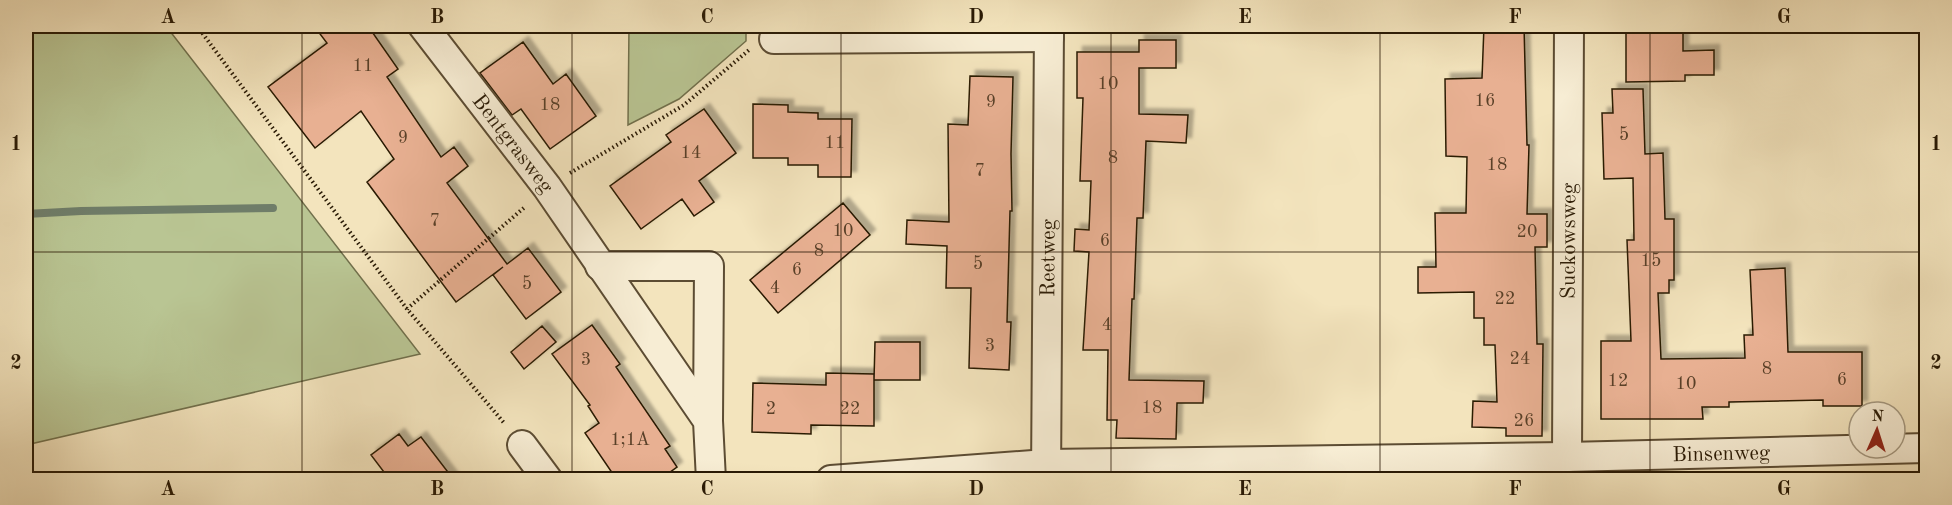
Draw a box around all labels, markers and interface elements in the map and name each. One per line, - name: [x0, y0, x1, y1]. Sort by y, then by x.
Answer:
- text: A: [160, 8, 176, 28]
- text: B: [430, 8, 444, 28]
- text: C: [700, 8, 714, 28]
- text: D: [968, 8, 984, 28]
- text: E: [1238, 8, 1252, 28]
- text: F: [1508, 8, 1522, 28]
- text: G: [1777, 8, 1791, 28]
- house number: 11: [353, 57, 373, 75]
- house number: 10: [1098, 75, 1118, 93]
- street label: Bentgrasweg: [468, 91, 557, 198]
- house number: 16: [1475, 92, 1495, 110]
- house number: 9: [986, 93, 996, 111]
- house number: 18: [540, 96, 560, 114]
- house number: 5: [1619, 126, 1629, 144]
- house number: 9: [398, 129, 408, 147]
- house number: 11: [825, 134, 845, 152]
- text: 1: [10, 135, 22, 155]
- text: 1: [1930, 135, 1942, 155]
- house number: 14: [681, 144, 701, 162]
- house number: 8: [1108, 149, 1118, 167]
- house number: 18: [1487, 156, 1507, 174]
- house number: 7: [975, 162, 985, 180]
- street label: Suckowsweg: [1559, 182, 1580, 299]
- house number: 7: [430, 212, 440, 230]
- street label: Reetweg: [1038, 218, 1060, 297]
- house number: 10: [833, 222, 853, 240]
- house number: 20: [1517, 223, 1537, 241]
- house number: 6: [1100, 232, 1110, 250]
- house number: 8: [814, 242, 824, 260]
- house number: 15: [1641, 252, 1661, 270]
- house number: 5: [973, 255, 983, 273]
- house number: 6: [792, 261, 802, 279]
- house number: 5: [522, 275, 532, 293]
- house number: 4: [770, 279, 780, 297]
- house number: 22: [1495, 290, 1515, 308]
- house number: 4: [1102, 316, 1112, 334]
- house number: 3: [985, 337, 995, 355]
- house number: 24: [1510, 350, 1530, 368]
- house number: 3: [581, 351, 591, 369]
- text: 2: [10, 354, 22, 374]
- text: 2: [1930, 354, 1942, 374]
- house number: 8: [1762, 360, 1772, 378]
- house number: 6: [1837, 371, 1847, 389]
- house number: 12: [1608, 372, 1628, 390]
- house number: 10: [1676, 375, 1696, 393]
- house number: 18: [1142, 399, 1162, 417]
- house number: 2: [766, 400, 776, 418]
- house number: 22: [840, 400, 860, 418]
- north arrow: [1847, 400, 1907, 460]
- text: N: [1871, 409, 1885, 425]
- house number: 26: [1514, 412, 1534, 430]
- house number: 1;1A: [610, 431, 650, 449]
- street label: Binsenweg: [1672, 443, 1771, 466]
- text: A: [160, 480, 176, 500]
- text: B: [430, 480, 444, 500]
- text: C: [700, 480, 714, 500]
- text: D: [968, 480, 984, 500]
- text: E: [1238, 480, 1252, 500]
- text: F: [1508, 480, 1522, 500]
- text: G: [1777, 480, 1791, 500]

